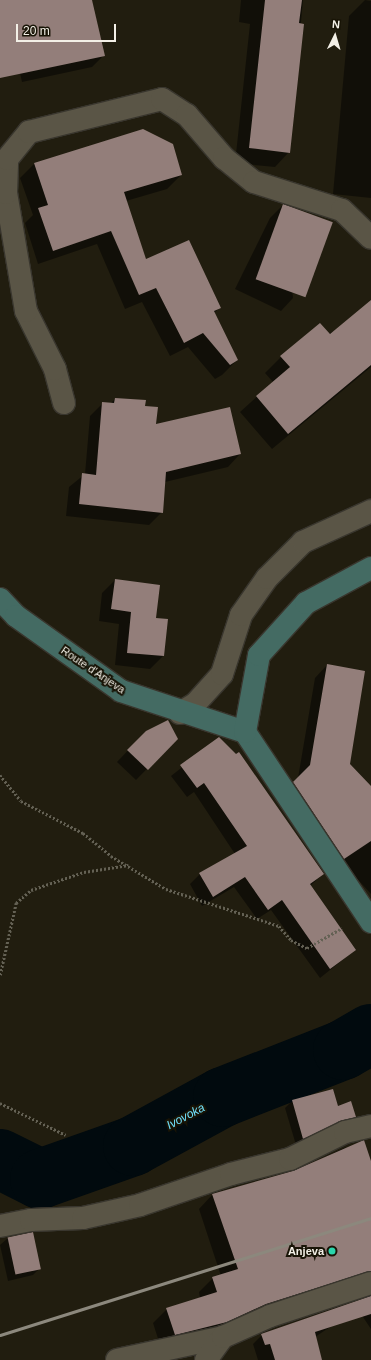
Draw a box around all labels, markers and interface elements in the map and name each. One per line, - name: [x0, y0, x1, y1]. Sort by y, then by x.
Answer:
- scale bar: [18, 16, 118, 42]
- north arrow: [315, 16, 355, 56]
- text: N: [332, 18, 341, 30]
- text: 20 m: [23, 24, 50, 38]
- street label: Route d'Anjeva: [59, 644, 127, 696]
- water label: Ivovoka: [164, 1101, 208, 1133]
- place label: Anjeva: [288, 1244, 324, 1258]
- marker: Anjeva: [327, 1246, 337, 1256]

